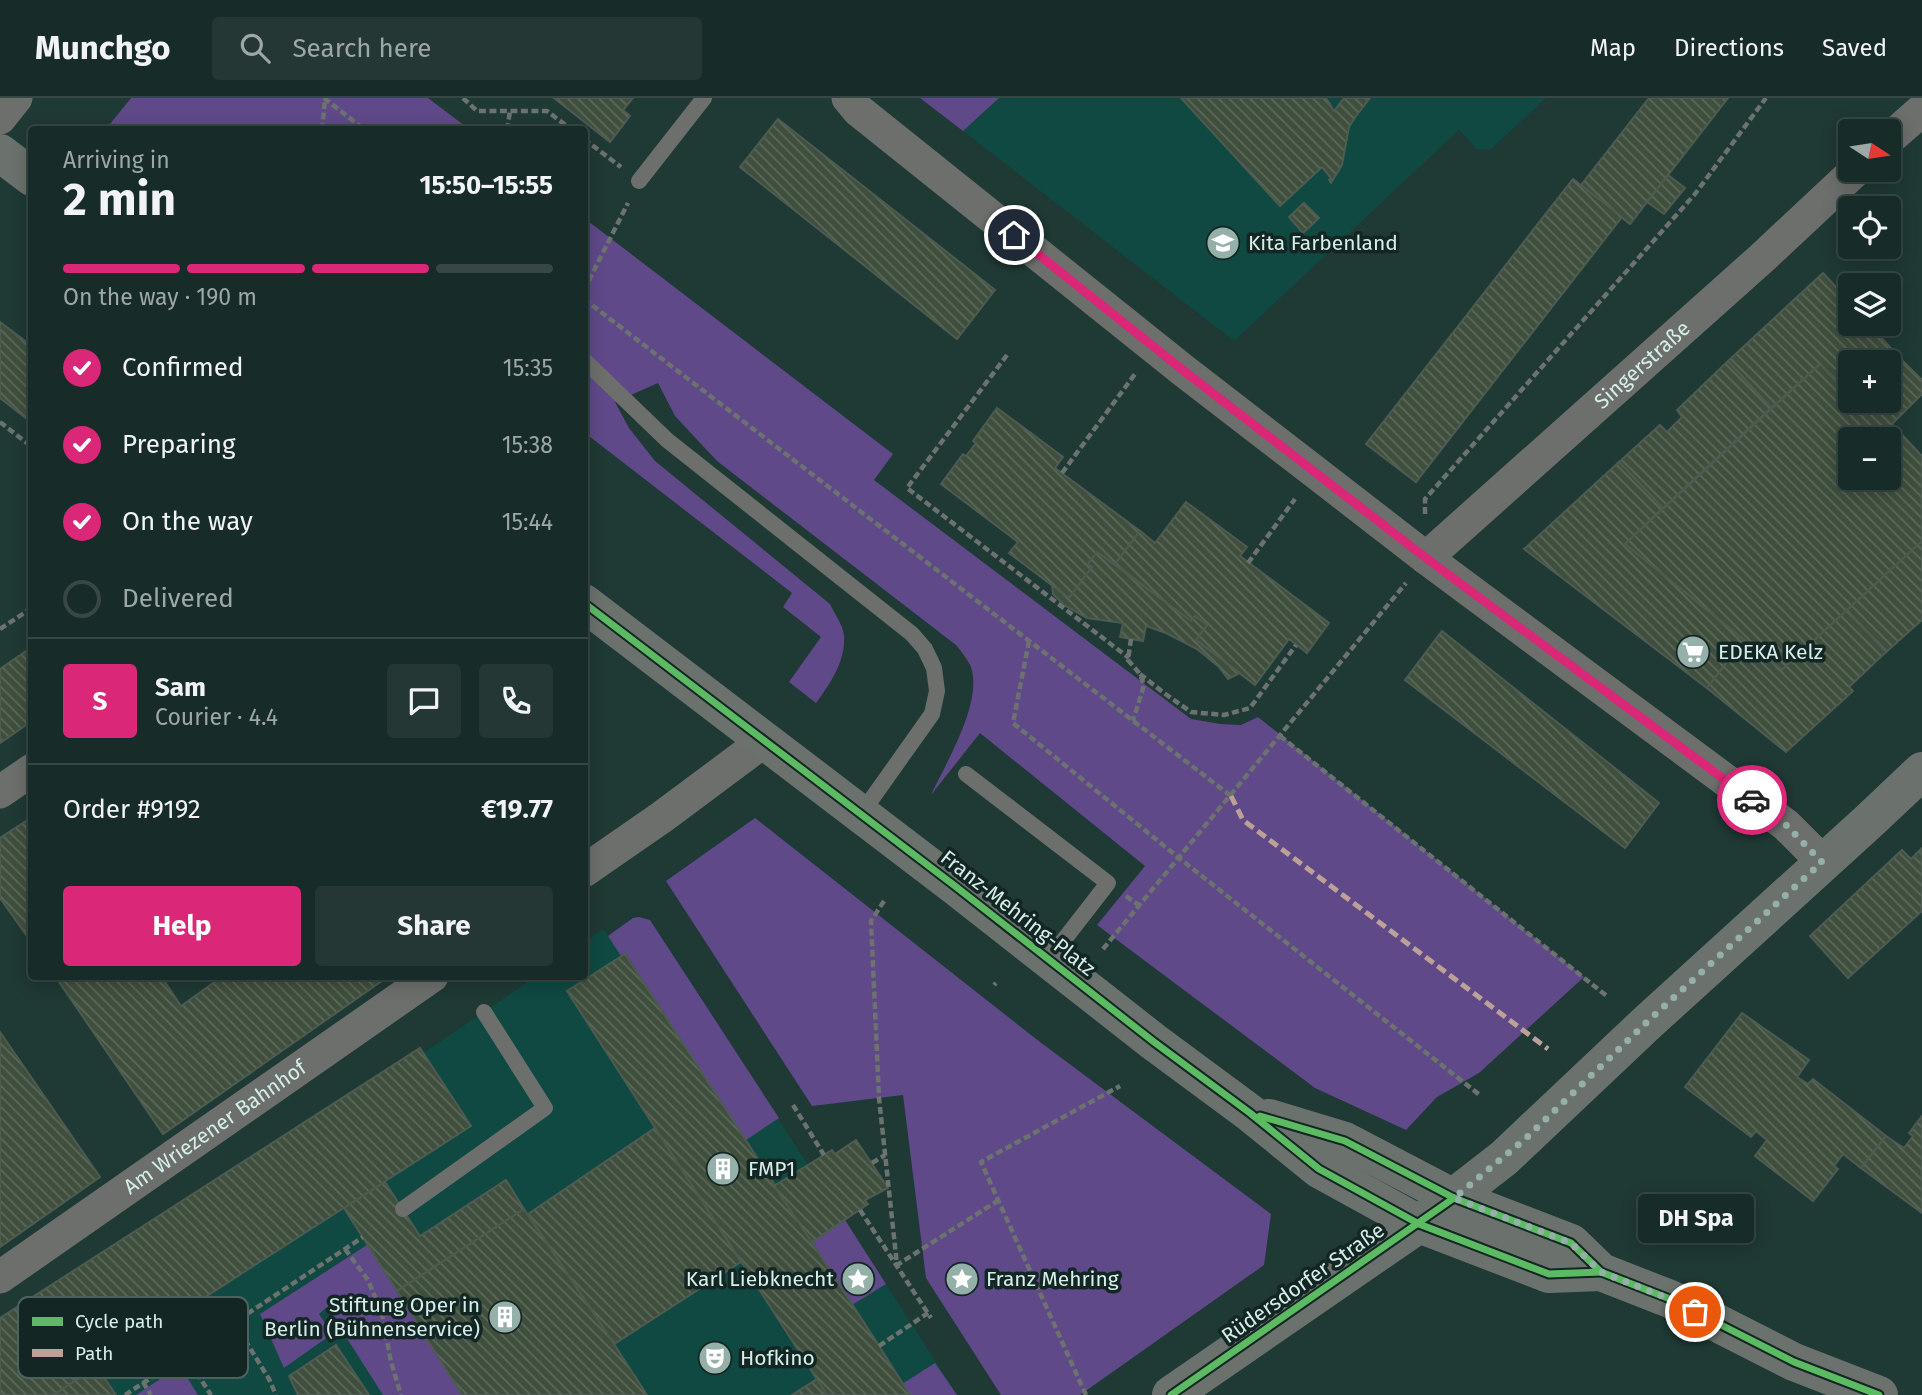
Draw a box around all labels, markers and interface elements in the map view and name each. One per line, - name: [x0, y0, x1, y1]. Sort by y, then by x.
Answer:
- search box: [212, 17, 702, 80]
- text: Munchgo: [35, 28, 170, 68]
- icon: search: [236, 29, 274, 67]
- text: Search here: [292, 33, 431, 64]
- text: Map: [1590, 34, 1636, 62]
- text: Directions: [1674, 34, 1784, 62]
- text: Saved: [1822, 34, 1887, 62]
- north arrow: [1838, 119, 1900, 182]
- map controls: [1838, 119, 1901, 490]
- text: Arriving in: [63, 146, 170, 174]
- text: 15:50–15:55: [420, 170, 553, 201]
- text: 2 min: [63, 172, 176, 227]
- button: locate: [1838, 196, 1901, 259]
- pin: [984, 205, 1044, 265]
- icon: home: [995, 216, 1033, 254]
- school or university icon: Kita Farbenland: [1204, 224, 1242, 262]
- place label: Kita Farbenland: [1248, 230, 1398, 256]
- button: layers: [1838, 273, 1901, 336]
- text: On the way · 190 m: [63, 283, 257, 311]
- street label: Singerstraße: [1589, 315, 1696, 414]
- icon: check: [63, 349, 101, 387]
- button: +: [1838, 350, 1901, 413]
- text: Confirmed: [122, 352, 243, 383]
- text: 15:35: [503, 354, 553, 382]
- icon: check: [63, 426, 101, 464]
- button: −: [1838, 427, 1901, 490]
- text: Preparing: [122, 429, 235, 460]
- text: 15:38: [502, 431, 553, 459]
- icon: check: [63, 503, 101, 541]
- text: On the way: [122, 506, 253, 537]
- text: 15:44: [502, 508, 553, 536]
- text: Delivered: [122, 583, 234, 614]
- supermarket icon: EDEKA Kelz: [1674, 633, 1712, 671]
- place label: EDEKA Kelz: [1718, 639, 1823, 665]
- button: chat: [387, 664, 461, 738]
- button: phone: [479, 664, 553, 738]
- text: Sam: [155, 672, 206, 703]
- text: S: [93, 686, 107, 717]
- text: Courier · 4.4: [155, 703, 278, 731]
- courier: [1717, 765, 1787, 835]
- icon: car: [1733, 781, 1771, 819]
- text: Order #9192: [63, 794, 201, 825]
- text: €19.77: [481, 794, 553, 825]
- street label: Franz-Mehring-Platz: [935, 844, 1101, 982]
- button: Help: [63, 886, 301, 966]
- button: Share: [315, 886, 553, 966]
- street label: Am Wriezener Bahnhof: [119, 1054, 313, 1200]
- building icon: FMP1: [704, 1150, 742, 1188]
- place label: FMP1: [748, 1156, 795, 1182]
- callout: DH Spa: [1637, 1193, 1753, 1242]
- text: DH Spa: [1658, 1204, 1734, 1232]
- street label: Rüdersdorfer Straße: [1216, 1217, 1390, 1349]
- place icon: Karl Liebknecht: [839, 1260, 877, 1298]
- place icon: Franz Mehring: [943, 1260, 981, 1298]
- place label: Karl Liebknecht: [686, 1266, 834, 1292]
- place label: Franz Mehring: [986, 1266, 1119, 1292]
- pin: [1665, 1282, 1725, 1342]
- place label: Stiftung Oper in Berlin (Bühnenservice): [264, 1292, 480, 1342]
- icon: bag: [1676, 1293, 1714, 1331]
- legend: [18, 1297, 248, 1378]
- building icon: Stiftung Oper in Berlin (Bühnenservice): [486, 1298, 524, 1336]
- text: Cycle path: [75, 1310, 163, 1333]
- theatre icon: Hofkino: [696, 1339, 734, 1377]
- text: Path: [75, 1342, 113, 1365]
- place label: Hofkino: [740, 1345, 815, 1371]

